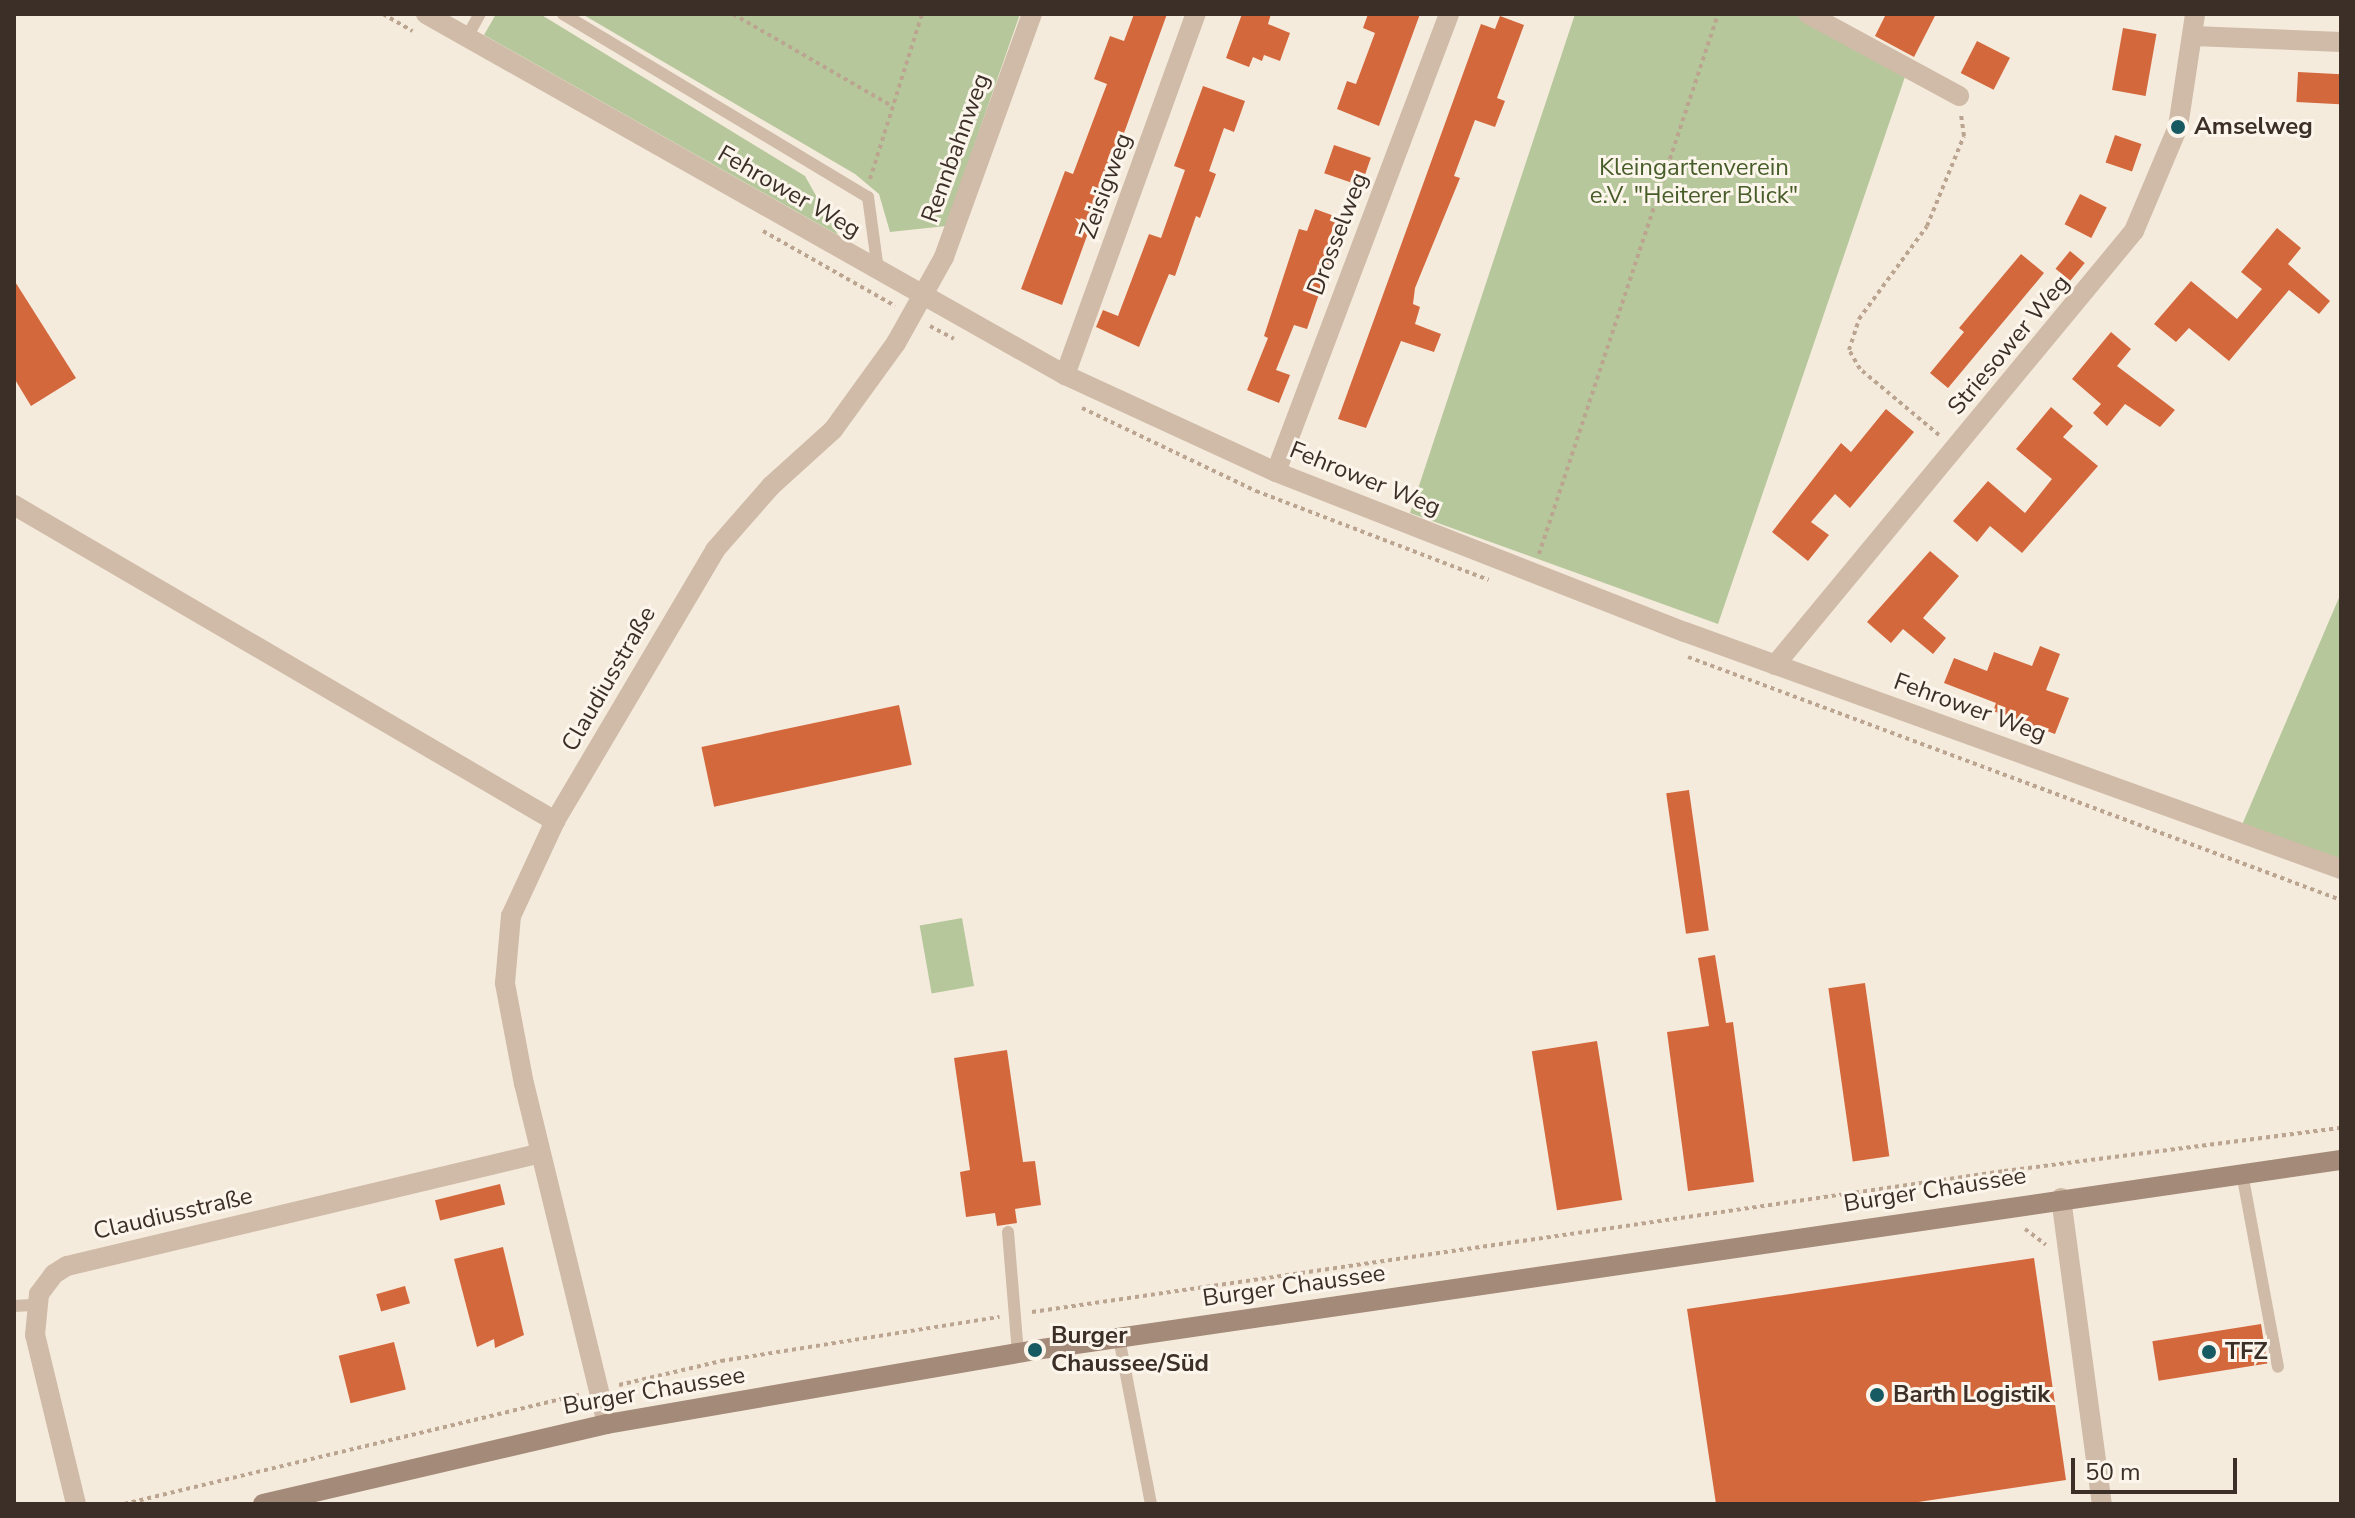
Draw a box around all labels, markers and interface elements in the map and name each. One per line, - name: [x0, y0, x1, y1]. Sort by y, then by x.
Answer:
- street label: Rennbahnweg: [916, 70, 996, 226]
- place label: Amselweg: [2194, 113, 2313, 141]
- marker: Amselweg: [2169, 118, 2187, 136]
- street label: Zeisigweg: [1074, 129, 1138, 243]
- street label: Fehrower Weg: [712, 140, 866, 244]
- park label: Kleingartenverein e.V. "Heiterer Blick": [1590, 154, 1798, 210]
- street label: Drosselweg: [1301, 169, 1375, 299]
- street label: Striesower Weg: [1942, 269, 2076, 421]
- street label: Fehrower Weg: [1285, 436, 1445, 522]
- street label: Claudiusstraße: [556, 601, 662, 757]
- street label: Fehrower Weg: [1890, 667, 2050, 749]
- street label: Burger Chaussee: [1842, 1161, 2028, 1219]
- street label: Claudiusstraße: [91, 1182, 255, 1246]
- street label: Burger Chaussee: [1201, 1259, 1387, 1313]
- place label: Burger Chaussee/Süd: [1051, 1322, 1209, 1378]
- place label: TFZ: [2225, 1338, 2268, 1366]
- marker: Burger Chaussee/Süd: [1026, 1341, 1044, 1359]
- marker: TFZ: [2200, 1343, 2218, 1361]
- street label: Burger Chaussee: [561, 1361, 747, 1421]
- place label: Barth Logistik: [1893, 1381, 2050, 1409]
- marker: Barth Logistik: [1868, 1386, 1886, 1404]
- scale bar: [2075, 1442, 2241, 1492]
- text: 50 m: [2085, 1456, 2141, 1488]

